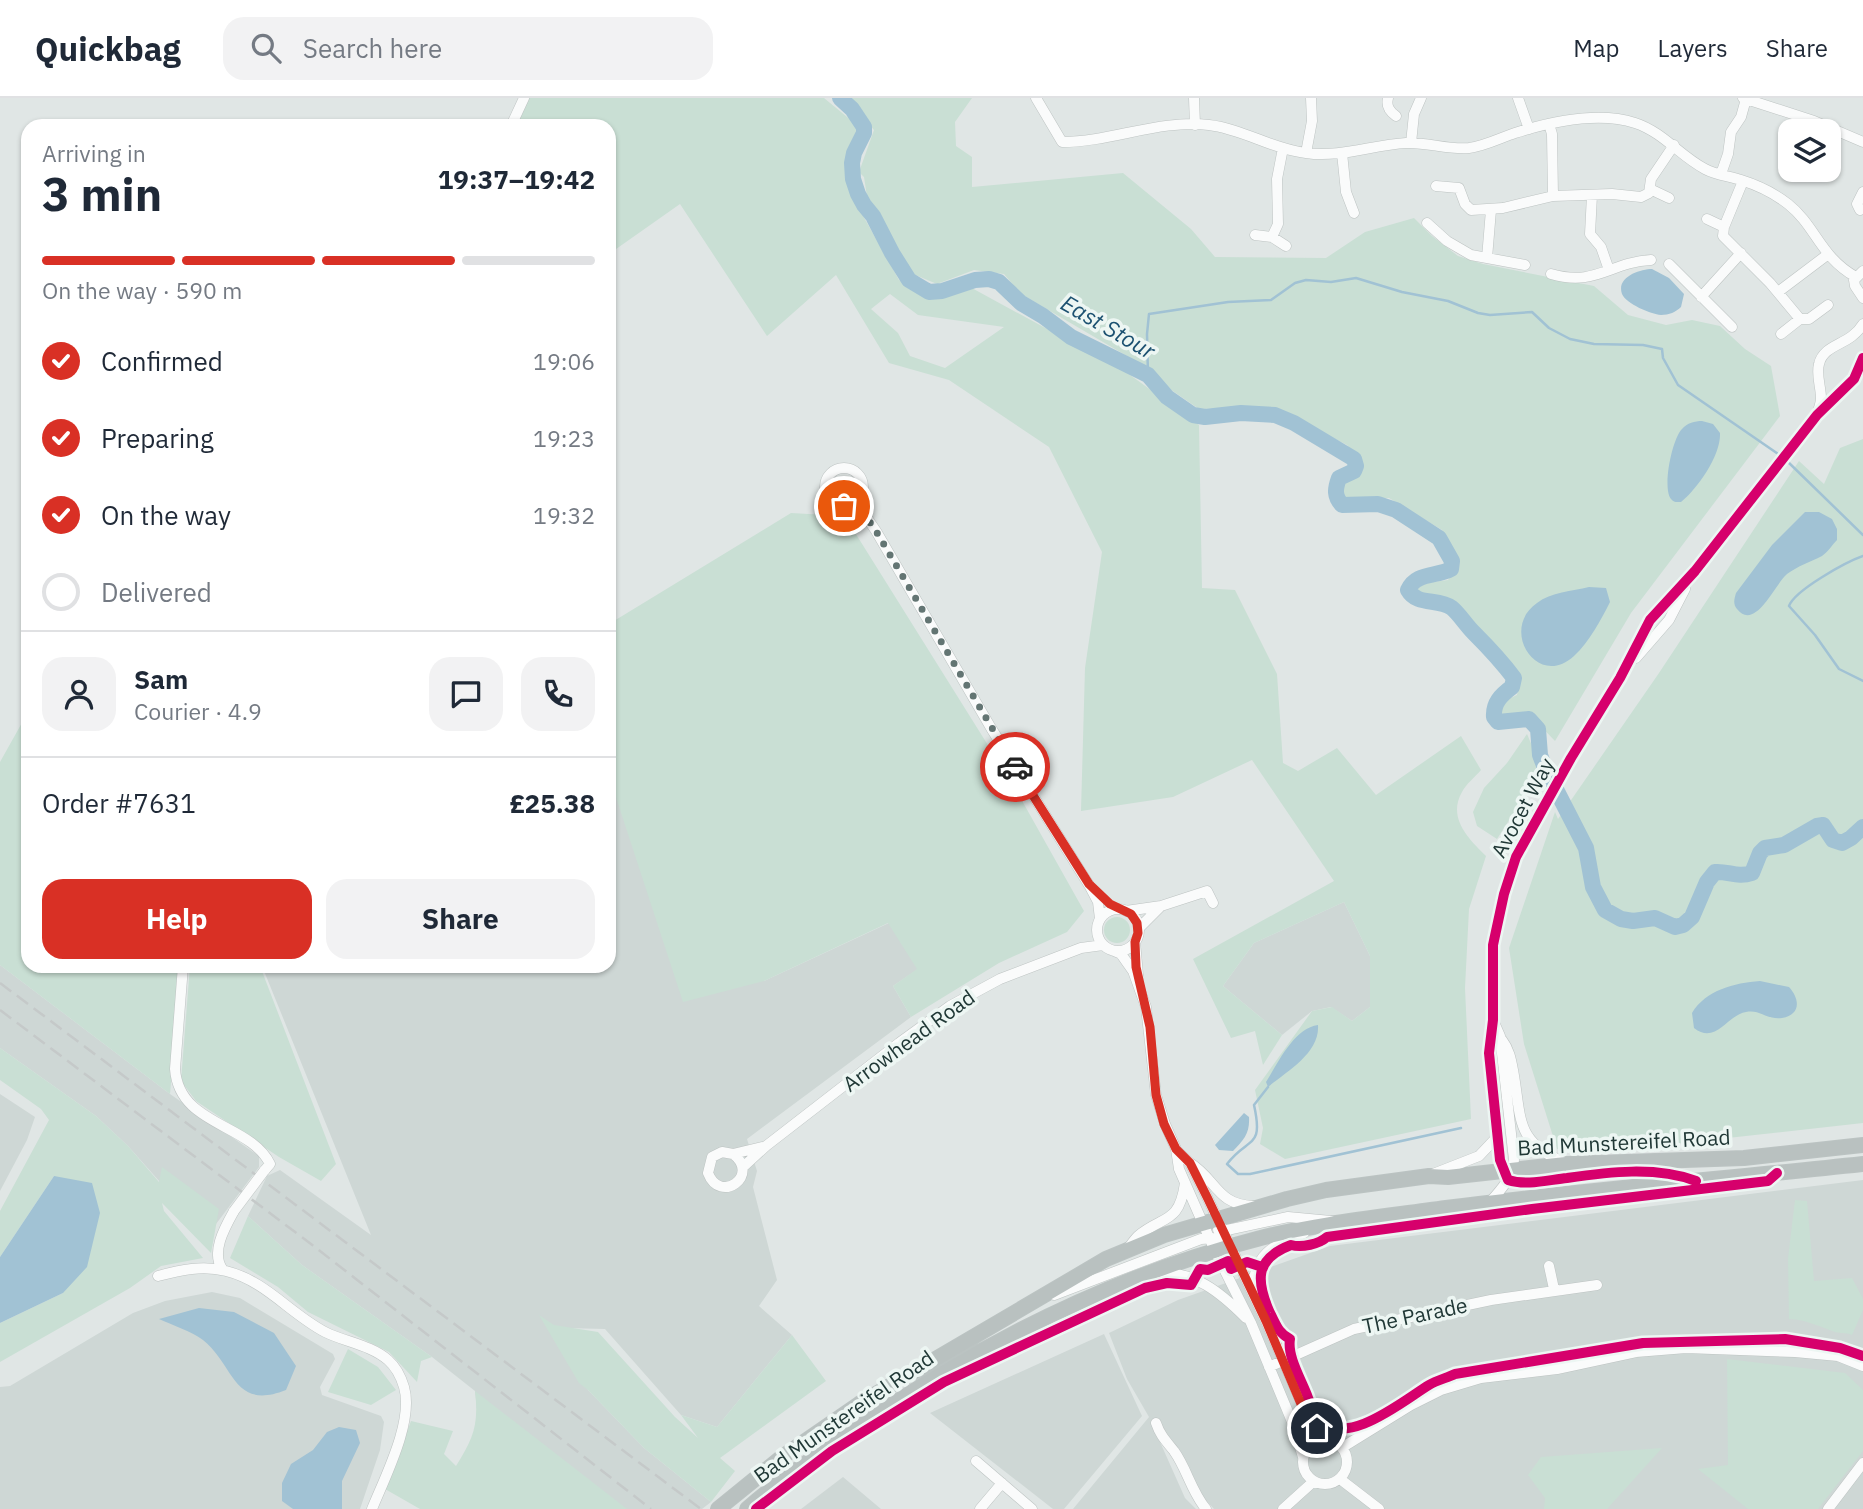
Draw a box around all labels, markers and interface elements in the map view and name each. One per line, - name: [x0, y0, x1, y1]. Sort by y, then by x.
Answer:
- search box: [223, 17, 713, 80]
- text: Quickbag: [35, 27, 181, 70]
- icon: search: [247, 29, 285, 67]
- text: Search here: [303, 31, 442, 65]
- text: Map: [1573, 32, 1620, 64]
- text: Layers: [1658, 32, 1728, 64]
- text: Share: [1766, 32, 1828, 64]
- map controls: [1778, 119, 1841, 182]
- button: layers: [1778, 119, 1841, 182]
- text: Arriving in: [42, 138, 146, 168]
- text: 19:37–19:42: [438, 162, 595, 196]
- text: 3 min: [42, 164, 162, 224]
- text: On the way · 590 m: [42, 275, 242, 305]
- water label: East Stour: [1056, 287, 1162, 365]
- icon: check: [42, 342, 80, 380]
- text: Confirmed: [101, 344, 223, 378]
- text: 19:06: [533, 346, 595, 376]
- icon: check: [42, 419, 80, 457]
- text: Preparing: [101, 421, 214, 455]
- text: 19:23: [533, 423, 595, 453]
- pin: [814, 476, 874, 536]
- icon: bag: [825, 487, 863, 525]
- icon: check: [42, 496, 80, 534]
- text: On the way: [101, 498, 231, 532]
- text: 19:32: [533, 500, 595, 530]
- text: Delivered: [101, 575, 212, 609]
- button: person: [42, 657, 116, 731]
- button: chat: [429, 657, 503, 731]
- button: phone: [521, 657, 595, 731]
- text: Sam: [134, 662, 188, 696]
- text: Courier · 4.9: [134, 696, 262, 726]
- courier: [980, 732, 1050, 802]
- icon: car: [996, 748, 1034, 786]
- street label: Avocet Way: [1484, 752, 1560, 862]
- text: Order #7631: [42, 786, 196, 820]
- text: £25.38: [509, 786, 595, 820]
- button: Help: [42, 879, 312, 959]
- button: Share: [326, 879, 595, 959]
- street label: Arrowhead Road: [837, 983, 980, 1098]
- street label: Bad Munstereifel Road: [1517, 1122, 1731, 1162]
- street label: The Parade: [1360, 1290, 1470, 1340]
- street label: Bad Munstereifel Road: [748, 1343, 939, 1489]
- pin: [1287, 1398, 1347, 1458]
- icon: home: [1298, 1409, 1336, 1447]

